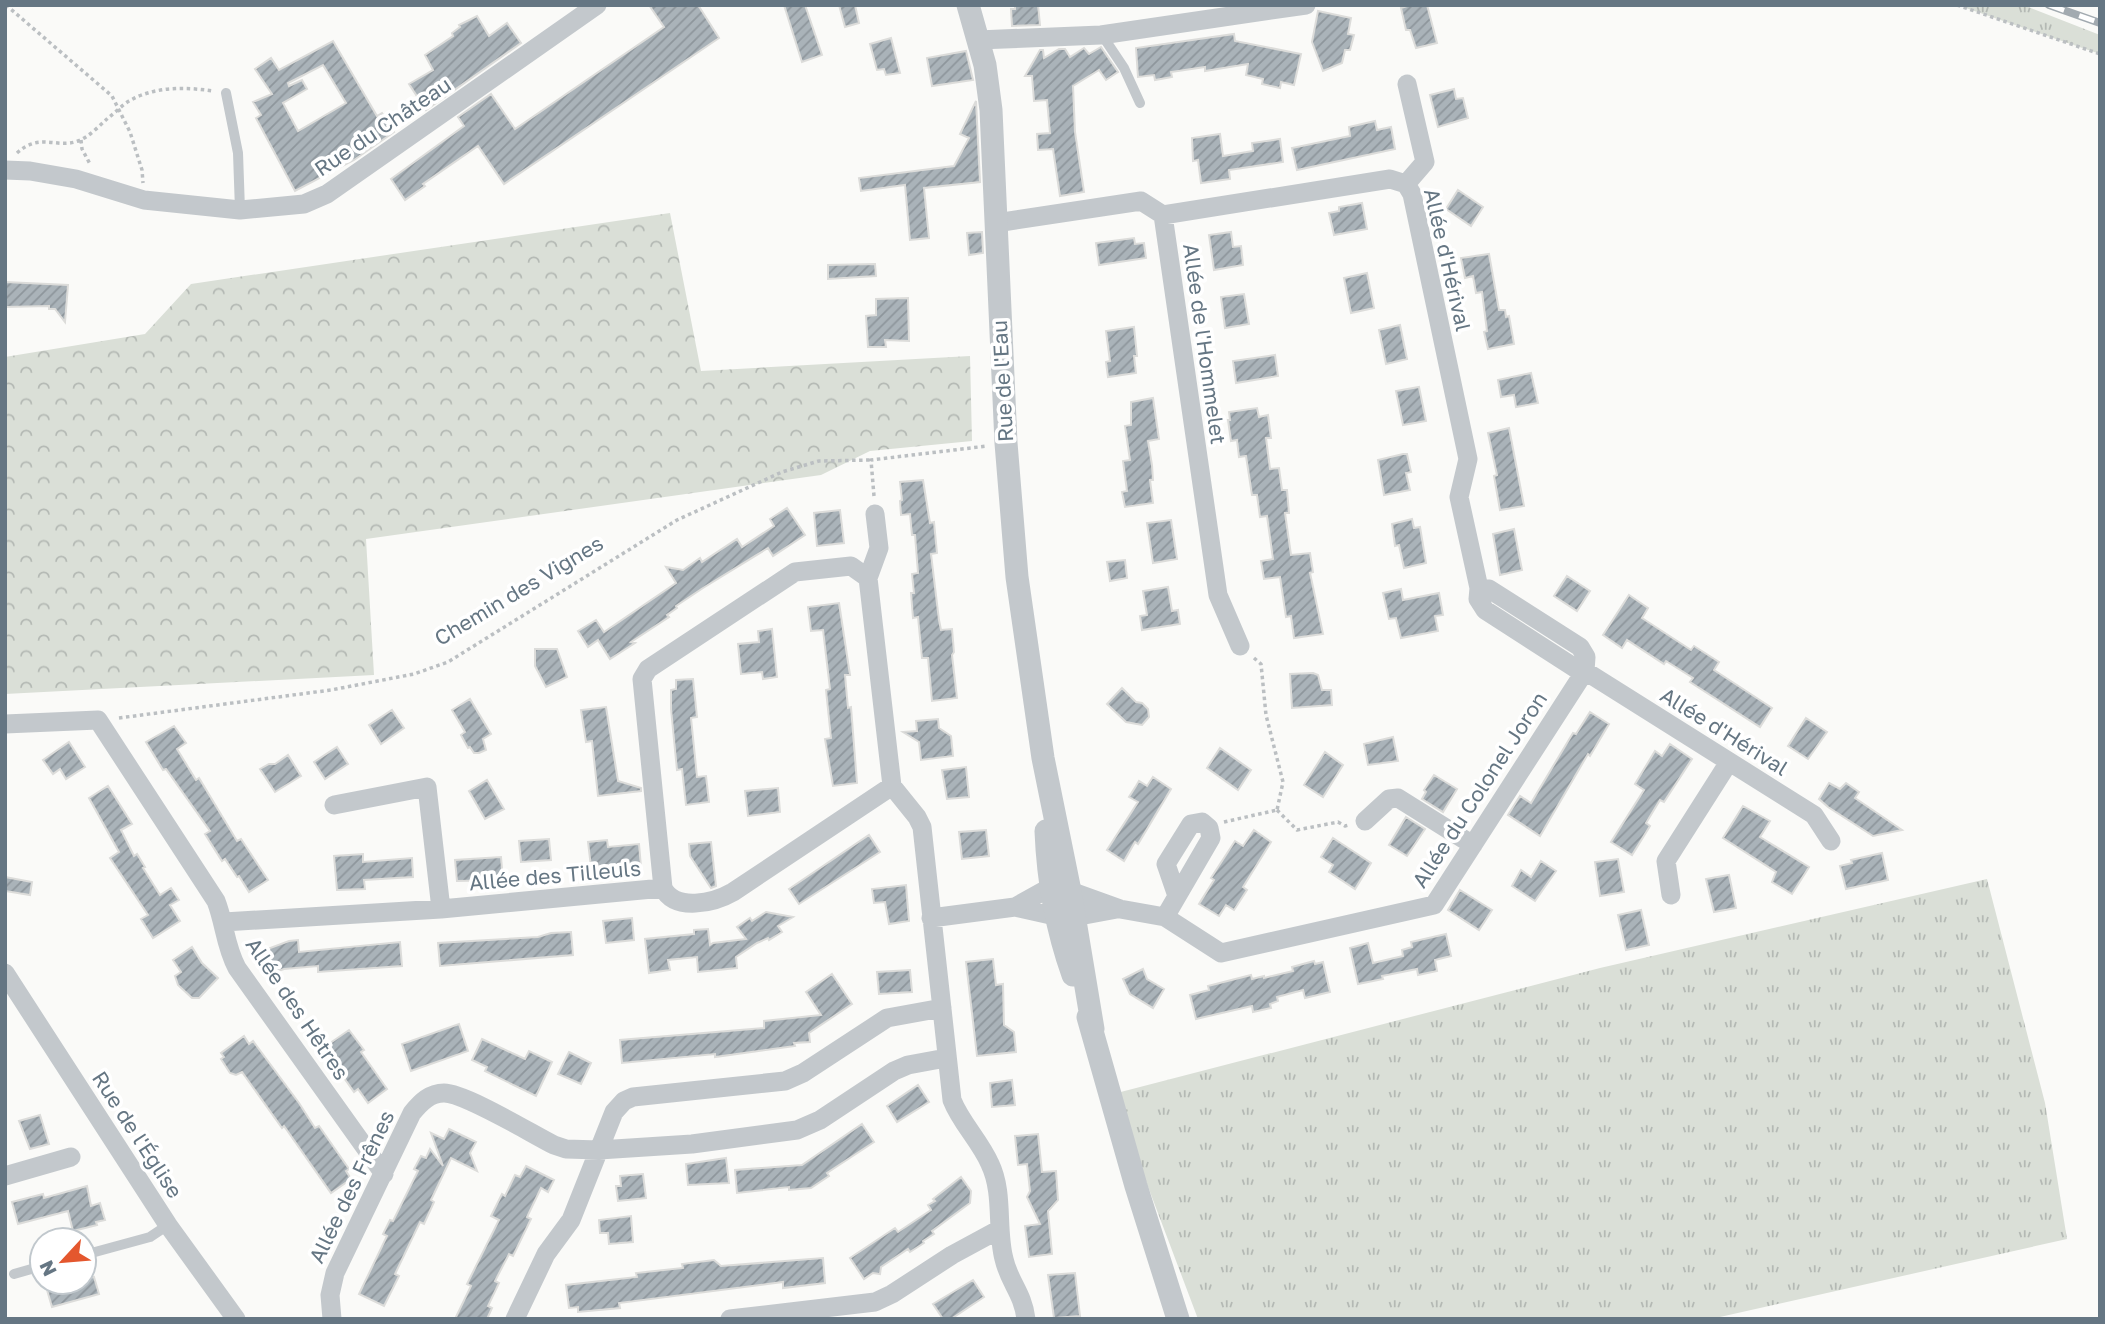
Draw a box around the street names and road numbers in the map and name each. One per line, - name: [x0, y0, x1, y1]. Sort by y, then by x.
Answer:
- street label: Rue du Château: [309, 71, 456, 181]
- street label: Allée d'Hérival: [1419, 186, 1477, 334]
- street label: Allée de l'Hommelet: [1178, 242, 1232, 446]
- street label: Rue de l'Eau: [986, 319, 1018, 443]
- street label: Chemin des Vignes: [429, 530, 608, 651]
- street label: Allée d'Hérival: [1656, 682, 1793, 781]
- street label: Allée du Colonel Joron: [1406, 687, 1552, 892]
- street label: Allée des Tilleuls: [468, 855, 642, 895]
- street label: Allée des Hêtres: [241, 932, 355, 1084]
- street label: Rue de l'Église: [87, 1066, 189, 1203]
- street label: Allée des Frênes: [303, 1106, 399, 1267]

